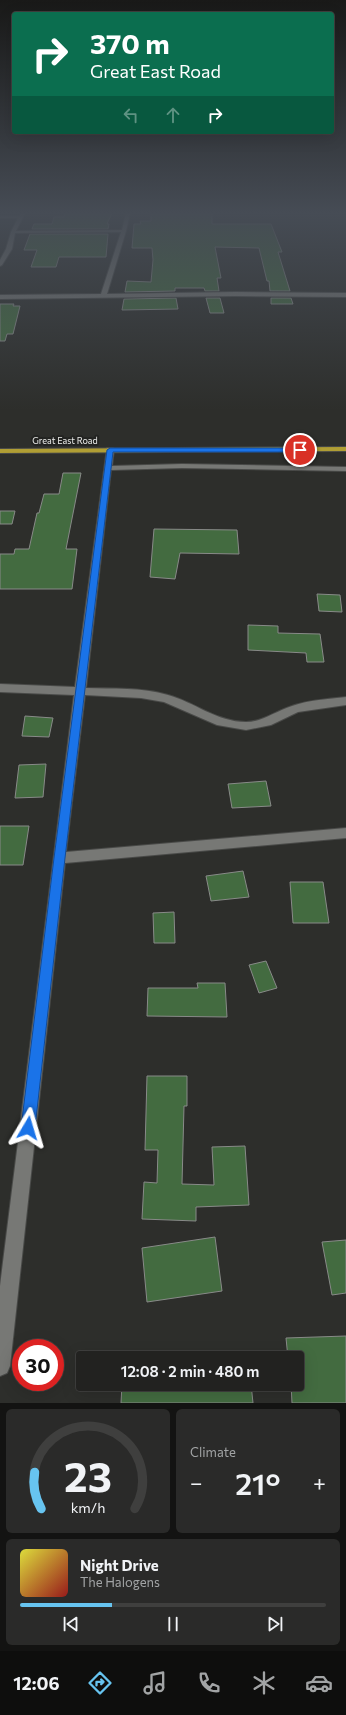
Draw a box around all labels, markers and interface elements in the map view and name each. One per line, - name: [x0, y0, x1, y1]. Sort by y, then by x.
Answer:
- text: 370 m: [90, 26, 170, 60]
- icon: right: [24, 28, 76, 80]
- text: Great East Road: [90, 60, 221, 82]
- icon: left: [120, 104, 142, 126]
- icon: ahead: [162, 104, 184, 126]
- icon: right: [204, 104, 226, 126]
- pin: [283, 433, 317, 467]
- street label: Great East Road: [32, 435, 98, 446]
- icon: arrive: [289, 439, 311, 461]
- position arrow: [7, 1107, 49, 1149]
- speed limit sign: 30: [12, 1339, 64, 1391]
- text: 12:08 · 2 min · 480 m: [121, 1362, 259, 1380]
- text: Climate: [190, 1444, 236, 1460]
- text: 23: [64, 1450, 112, 1501]
- text: 21°: [235, 1464, 280, 1501]
- text: −: [190, 1469, 203, 1496]
- text: +: [313, 1469, 326, 1496]
- text: km/h: [71, 1498, 105, 1516]
- text: Night Drive: [80, 1556, 159, 1574]
- text: The Halogens: [80, 1574, 160, 1590]
- icon: previous: [60, 1613, 82, 1635]
- icon: pause: [162, 1613, 184, 1635]
- icon: next: [264, 1613, 286, 1635]
- icon: directions: [86, 1669, 114, 1697]
- icon: music: [141, 1669, 169, 1697]
- icon: phone: [195, 1669, 223, 1697]
- icon: climate: [250, 1669, 278, 1697]
- icon: car: [305, 1669, 333, 1697]
- text: 12:06: [13, 1672, 60, 1694]

